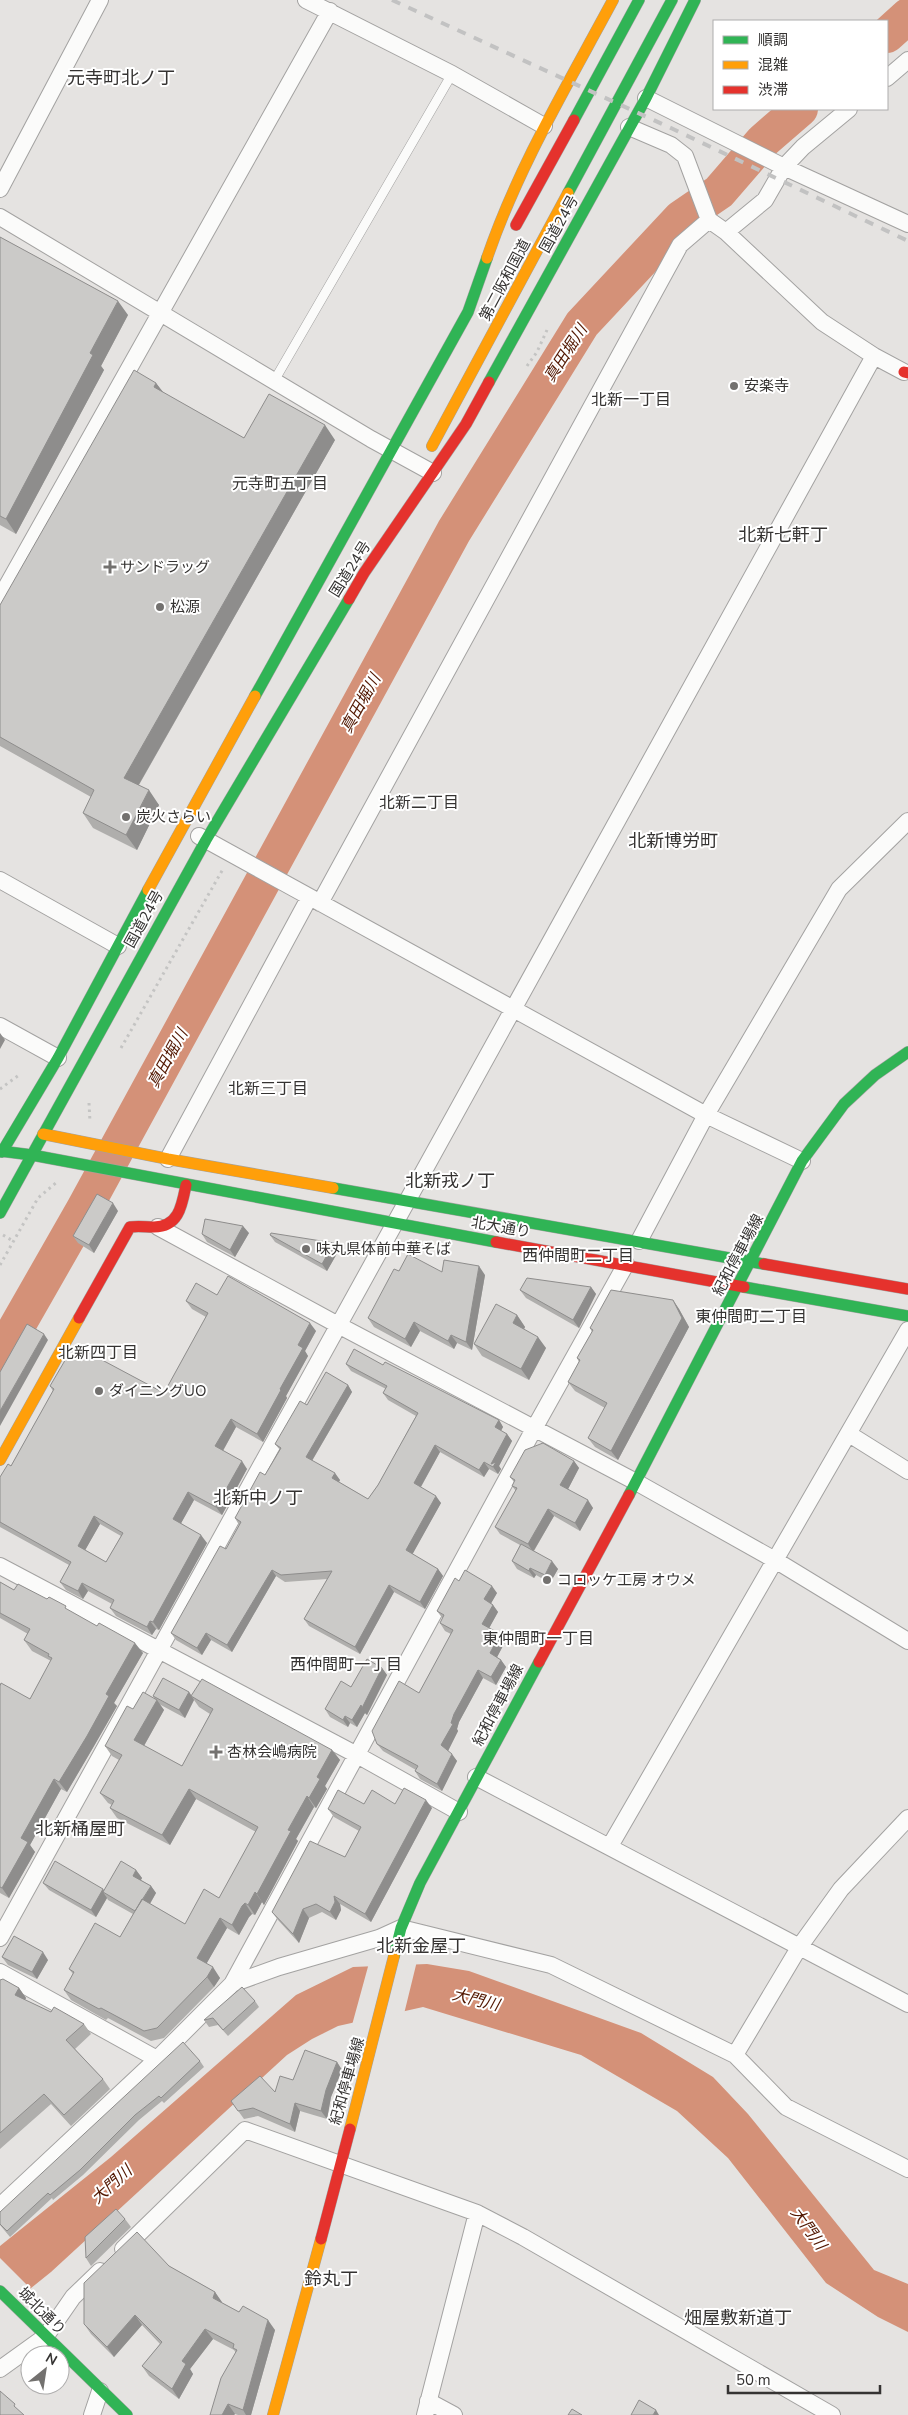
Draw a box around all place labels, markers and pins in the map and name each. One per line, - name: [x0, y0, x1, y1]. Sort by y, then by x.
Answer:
- place label: 安楽寺: [744, 376, 789, 396]
- marker: 安楽寺: [728, 380, 740, 392]
- place label: サンドラッグ: [120, 557, 210, 577]
- marker: サンドラッグ: [104, 561, 116, 573]
- place label: 松源: [170, 597, 200, 617]
- marker: 松源: [154, 601, 166, 613]
- place label: 炭火さらい: [136, 807, 211, 827]
- marker: 炭火さらい: [120, 811, 132, 823]
- place label: 味丸県体前中華そば: [316, 1239, 451, 1259]
- marker: 味丸県体前中華そば: [300, 1243, 312, 1255]
- place label: ダイニングUO: [109, 1381, 206, 1401]
- marker: ダイニングUO: [93, 1385, 105, 1397]
- place label: コロッケ工房 オウメ: [557, 1570, 696, 1590]
- marker: コロッケ工房 オウメ: [541, 1574, 553, 1586]
- place label: 杏林会嶋病院: [227, 1742, 317, 1762]
- marker: 杏林会嶋病院: [209, 1745, 223, 1759]

